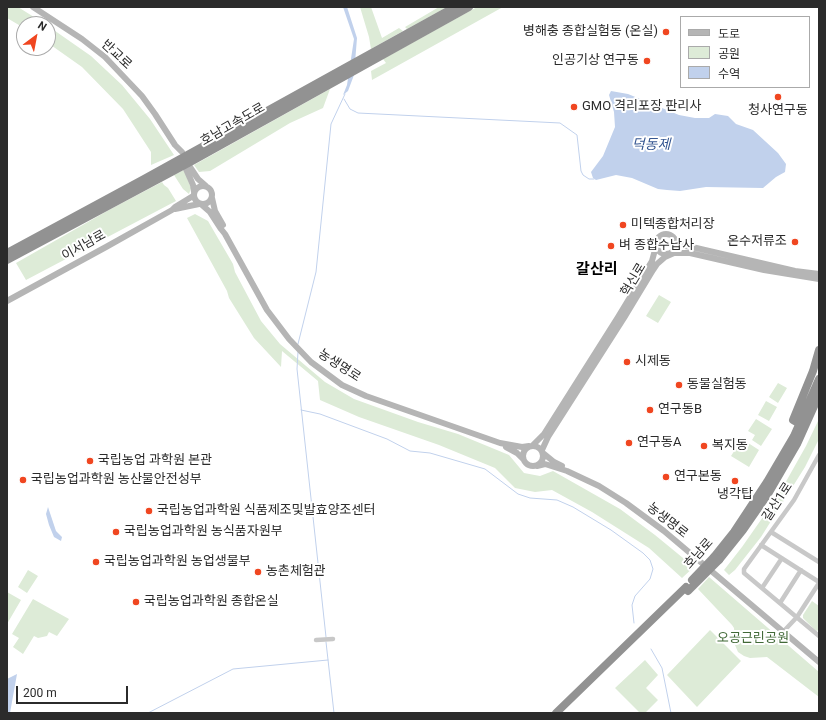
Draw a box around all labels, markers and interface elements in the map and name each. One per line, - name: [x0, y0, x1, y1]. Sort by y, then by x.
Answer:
- north arrow: [16, 16, 56, 56]
- legend: [680, 16, 810, 88]
- text: N: [35, 19, 49, 34]
- place label: 병해충 종합실험동 (온실): [523, 24, 658, 40]
- marker: 병해충 종합실험동 (온실): [661, 27, 671, 37]
- text: 도로: [718, 27, 740, 41]
- street label: 반교로: [98, 37, 134, 73]
- text: 공원: [718, 47, 740, 61]
- place label: 인공기상 연구동: [552, 53, 639, 69]
- marker: 인공기상 연구동: [642, 56, 652, 66]
- text: 수역: [718, 67, 740, 81]
- marker: 청사연구동: [773, 92, 783, 102]
- place label: GMO 격리포장 판리사: [582, 99, 701, 115]
- street label: 호남고속도로: [198, 100, 268, 150]
- marker: GMO 격리포장 판리사: [569, 102, 579, 112]
- place label: 청사연구동: [748, 103, 808, 119]
- water label: 덕동제: [632, 137, 670, 153]
- place label: 미텍종합처리장: [631, 217, 715, 233]
- marker: 미텍종합처리장: [618, 220, 628, 230]
- street label: 이서남로: [59, 228, 109, 264]
- place label: 온수저류조: [727, 234, 787, 250]
- marker: 온수저류조: [790, 237, 800, 247]
- place label: 벼 종합수납사: [619, 238, 694, 254]
- marker: 벼 종합수납사: [606, 241, 616, 251]
- district label: 갈산리: [576, 261, 618, 279]
- street label: 혁신로: [618, 261, 650, 299]
- street label: 농생명로: [315, 346, 363, 386]
- place label: 시제동: [635, 354, 671, 370]
- marker: 시제동: [622, 357, 632, 367]
- place label: 동물실험동: [687, 377, 747, 393]
- marker: 동물실험동: [674, 380, 684, 390]
- place label: 연구동B: [658, 402, 702, 418]
- marker: 연구동B: [645, 405, 655, 415]
- place label: 연구동A: [637, 435, 681, 451]
- marker: 연구동A: [624, 438, 634, 448]
- place label: 복지동: [712, 438, 748, 454]
- marker: 복지동: [699, 441, 709, 451]
- place label: 국립농업 과학원 본관: [98, 453, 212, 469]
- marker: 국립농업 과학원 본관: [85, 456, 95, 466]
- place label: 연구본동: [674, 469, 722, 485]
- place label: 국립농업과학원 농산물안전성부: [31, 472, 202, 488]
- marker: 연구본동: [661, 472, 671, 482]
- marker: 국립농업과학원 농산물안전성부: [18, 475, 28, 485]
- marker: 냉각탑: [730, 476, 740, 486]
- street label: 갈산1로: [760, 480, 796, 524]
- place label: 냉각탑: [717, 487, 753, 503]
- street label: 농생명로: [643, 500, 691, 542]
- place label: 국립농업과학원 식품제조및발효양조센터: [157, 503, 376, 519]
- marker: 국립농업과학원 식품제조및발효양조센터: [144, 506, 154, 516]
- place label: 국립농업과학원 농식품자원부: [124, 524, 283, 540]
- marker: 국립농업과학원 농식품자원부: [111, 527, 121, 537]
- street label: 호남로: [681, 535, 717, 573]
- place label: 국립농업과학원 농업생물부: [104, 554, 251, 570]
- marker: 국립농업과학원 농업생물부: [91, 557, 101, 567]
- place label: 농촌체험관: [266, 564, 326, 580]
- marker: 농촌체험관: [253, 567, 263, 577]
- place label: 국립농업과학원 종합온실: [144, 594, 279, 610]
- marker: 국립농업과학원 종합온실: [131, 597, 141, 607]
- park label: 오공근린공원: [717, 631, 789, 647]
- scale bar: [18, 678, 130, 704]
- text: 200 m: [23, 686, 57, 700]

